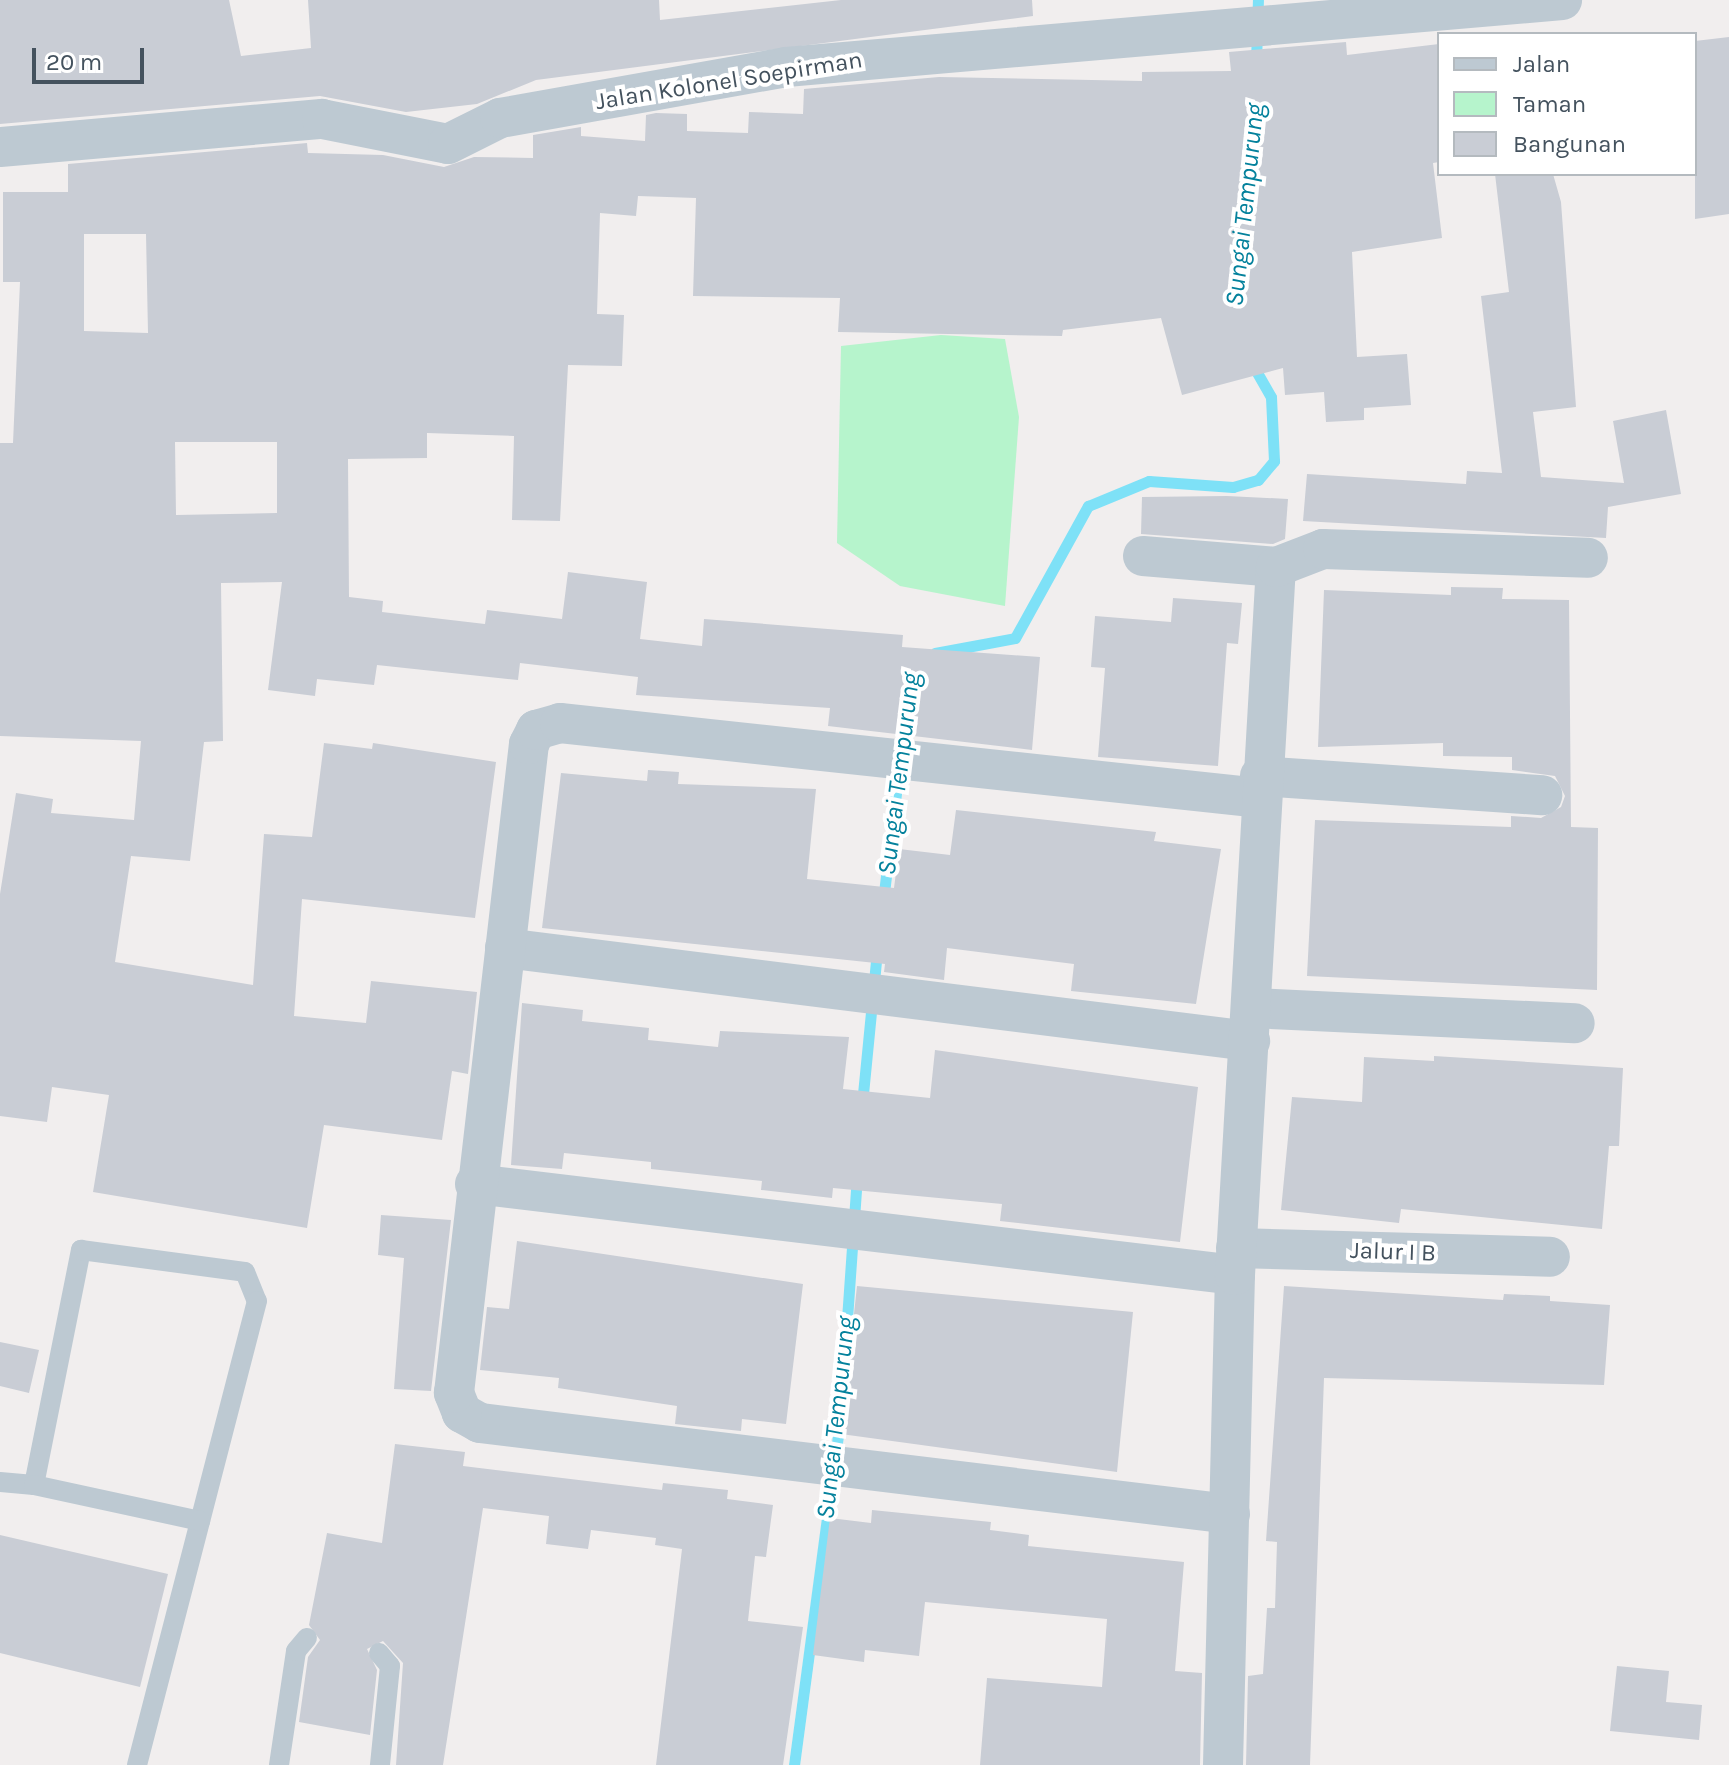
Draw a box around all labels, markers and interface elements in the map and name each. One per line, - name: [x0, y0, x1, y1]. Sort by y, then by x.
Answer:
- scale bar: [36, 32, 148, 82]
- legend: [1437, 32, 1697, 176]
- street label: Jalan Kolonel Soepirman: [594, 46, 864, 116]
- text: 20 m: [46, 48, 102, 76]
- text: Jalan: [1513, 50, 1570, 78]
- text: Taman: [1513, 90, 1586, 118]
- water label: Sungai Tempurung: [1219, 102, 1271, 308]
- text: Bangunan: [1513, 130, 1626, 158]
- water label: Sungai Tempurung: [871, 671, 927, 877]
- street label: Jalur I B: [1350, 1236, 1436, 1268]
- water label: Sungai Tempurung: [810, 1315, 862, 1521]

